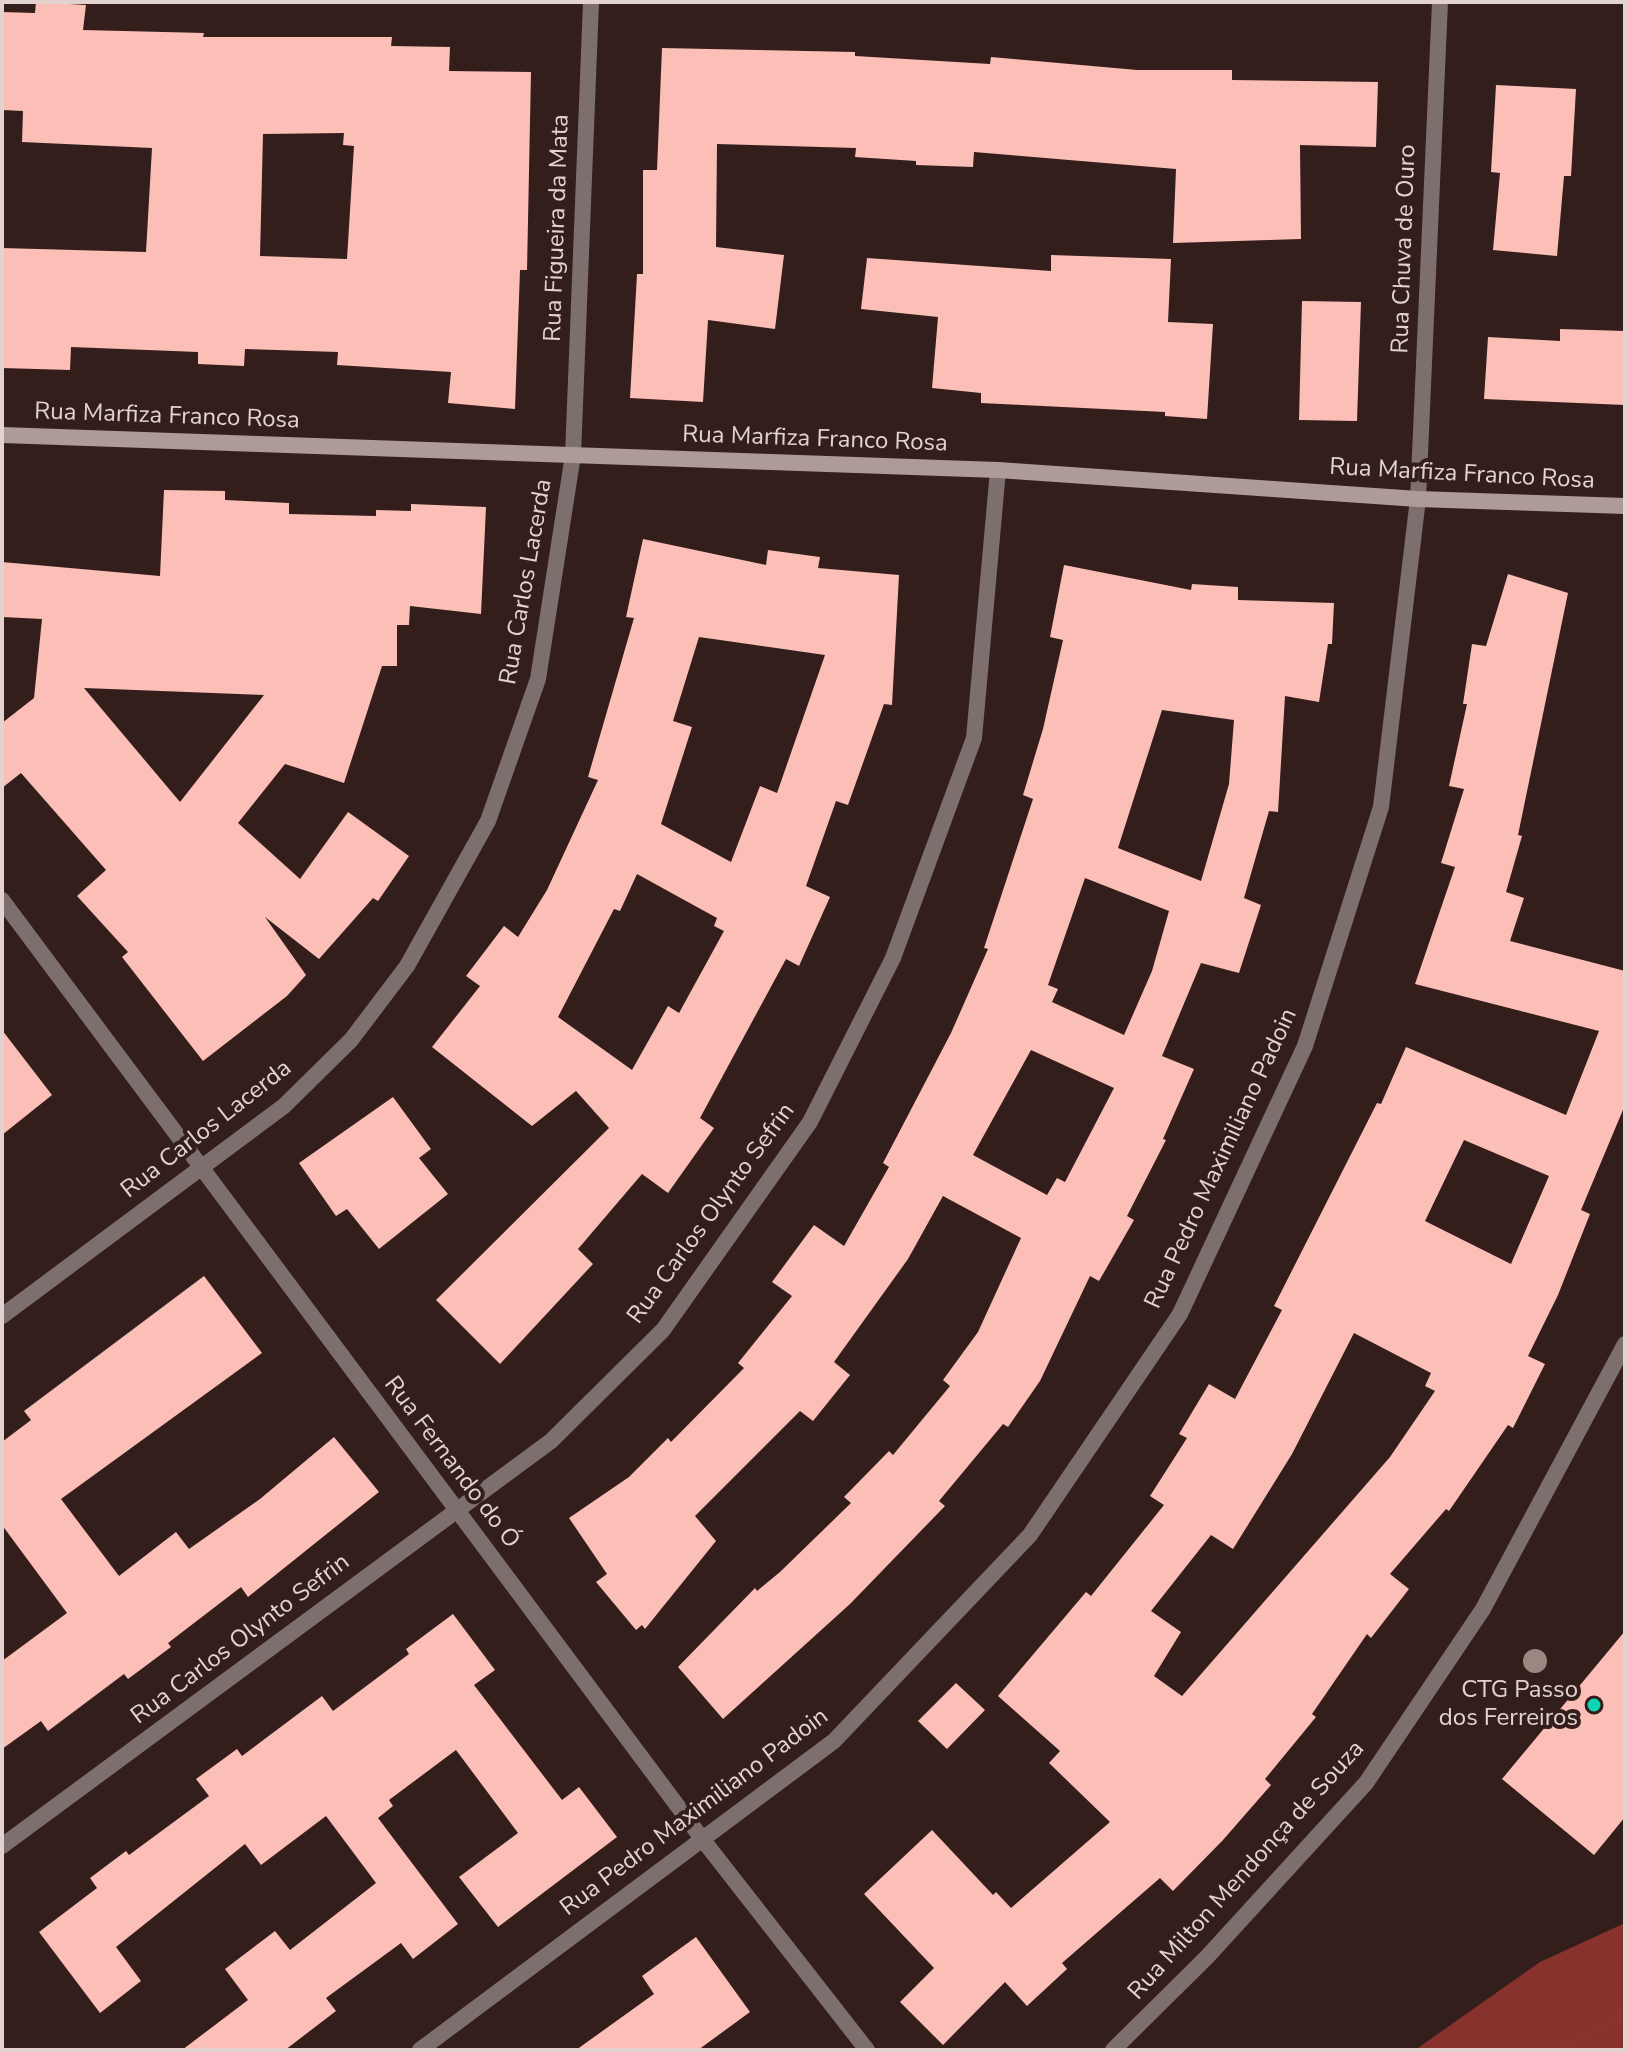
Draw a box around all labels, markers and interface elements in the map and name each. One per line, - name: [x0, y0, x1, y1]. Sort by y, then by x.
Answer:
- street label: Rua Figueira da Mata: [540, 114, 576, 342]
- street label: Rua Chuva de Ouro: [1387, 144, 1423, 354]
- street label: Rua Marfiza Franco Rosa: [34, 398, 300, 436]
- street label: Rua Marfiza Franco Rosa: [682, 421, 948, 459]
- street label: Rua Marfiza Franco Rosa: [1329, 454, 1595, 496]
- street label: Rua Carlos Lacerda: [495, 477, 559, 687]
- street label: Rua Pedro Maximiliano Padoin: [1140, 1004, 1304, 1314]
- street label: Rua Carlos Lacerda: [116, 1055, 298, 1205]
- street label: Rua Carlos Olynto Sefrin: [622, 1098, 802, 1330]
- street label: Rua Fernando do Ó: [377, 1371, 525, 1555]
- street label: Rua Carlos Olynto Sefrin: [126, 1549, 356, 1731]
- place label: CTG Passo dos Ferreiros: [1439, 1677, 1578, 1733]
- marker: CTG Passo dos Ferreiros: [1585, 1696, 1603, 1714]
- street label: Rua Pedro Maximiliano Padoin: [555, 1703, 835, 1923]
- street label: Rua Milton Mendonça de Souza: [1123, 1735, 1371, 2007]

